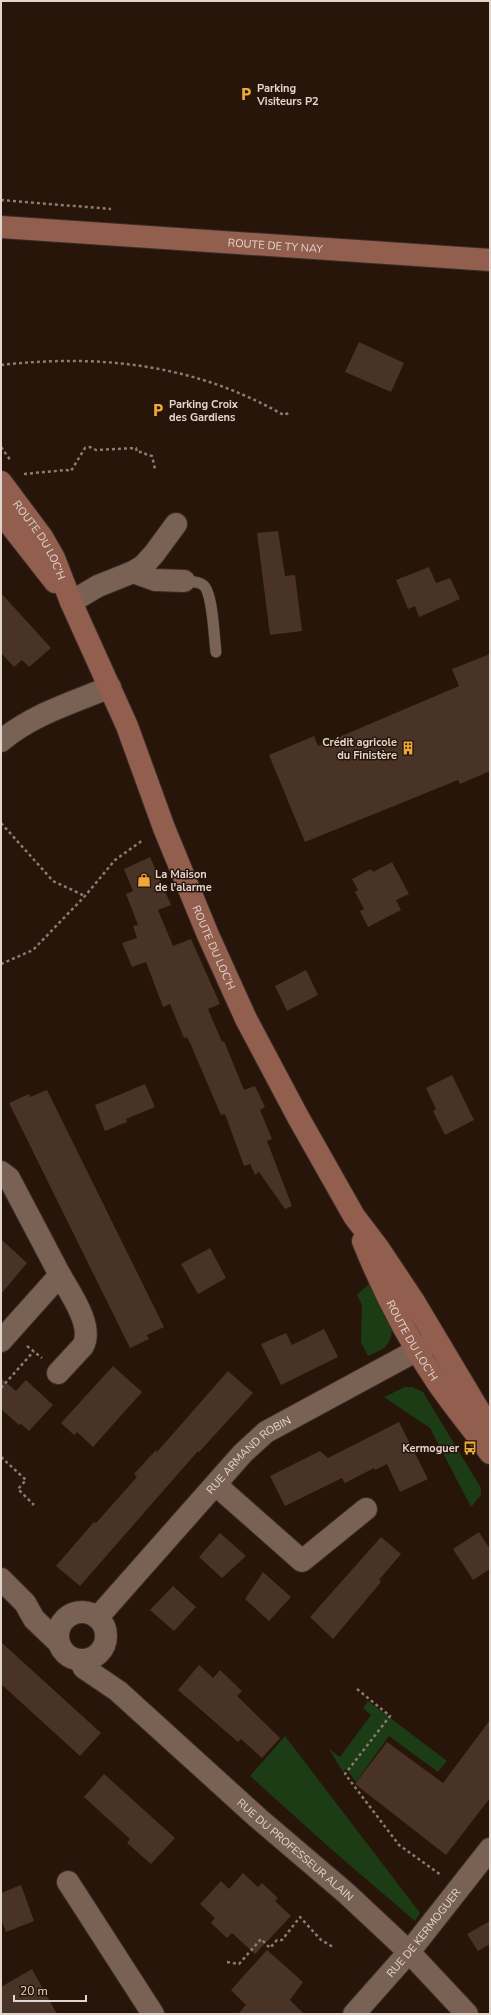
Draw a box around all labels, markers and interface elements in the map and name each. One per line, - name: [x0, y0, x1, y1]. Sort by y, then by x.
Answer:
- place label: Parking Visiteurs P2: [256, 81, 319, 109]
- parking icon: Parking Visiteurs P2: [238, 86, 254, 102]
- street label: ROUTE DE TY NAY: [227, 235, 324, 257]
- place label: Parking Croix des Gardiens: [169, 397, 239, 425]
- parking icon: Parking Croix des Gardiens: [150, 402, 166, 418]
- street label: ROUTE DU LOC'H: [9, 498, 69, 582]
- place label: Crédit agricole du Finistère: [322, 735, 397, 763]
- building icon: Crédit agricole du Finistère: [400, 740, 416, 756]
- place label: La Maison de l'alarme: [155, 867, 212, 895]
- shop icon: La Maison de l'alarme: [136, 872, 152, 888]
- street label: ROUTE DU LOC'H: [189, 903, 239, 992]
- street label: ROUTE DU LOC'H: [383, 1298, 441, 1384]
- street label: RUE ARMAND ROBIN: [203, 1413, 294, 1497]
- bus stop icon: Kermoguer: [462, 1440, 478, 1456]
- place label: Kermoguer: [402, 1441, 460, 1456]
- street label: RUE DU PROFESSEUR ALAIN: [233, 1795, 357, 1904]
- street label: RUE DE KERMOGUER: [383, 1885, 465, 1981]
- scale bar: [14, 1977, 86, 2003]
- text: 20 m: [20, 1983, 48, 1999]

